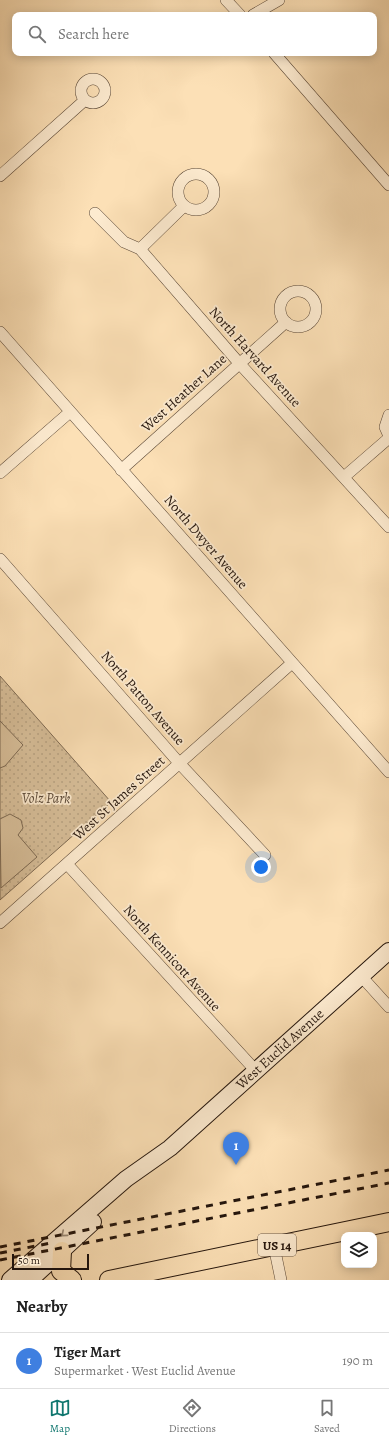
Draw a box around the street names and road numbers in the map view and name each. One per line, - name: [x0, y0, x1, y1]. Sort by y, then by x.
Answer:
- street label: North Harvard Avenue: [205, 303, 305, 411]
- street label: West Heather Lane: [137, 350, 231, 437]
- street label: North Dwyer Avenue: [160, 491, 252, 593]
- street label: North Patton Avenue: [97, 647, 189, 749]
- street label: West St James Street: [68, 751, 169, 845]
- street label: North Kennicott Avenue: [119, 901, 225, 1015]
- street label: West Euclid Avenue: [231, 1004, 328, 1094]
- road number: US 14: [258, 1234, 296, 1256]

